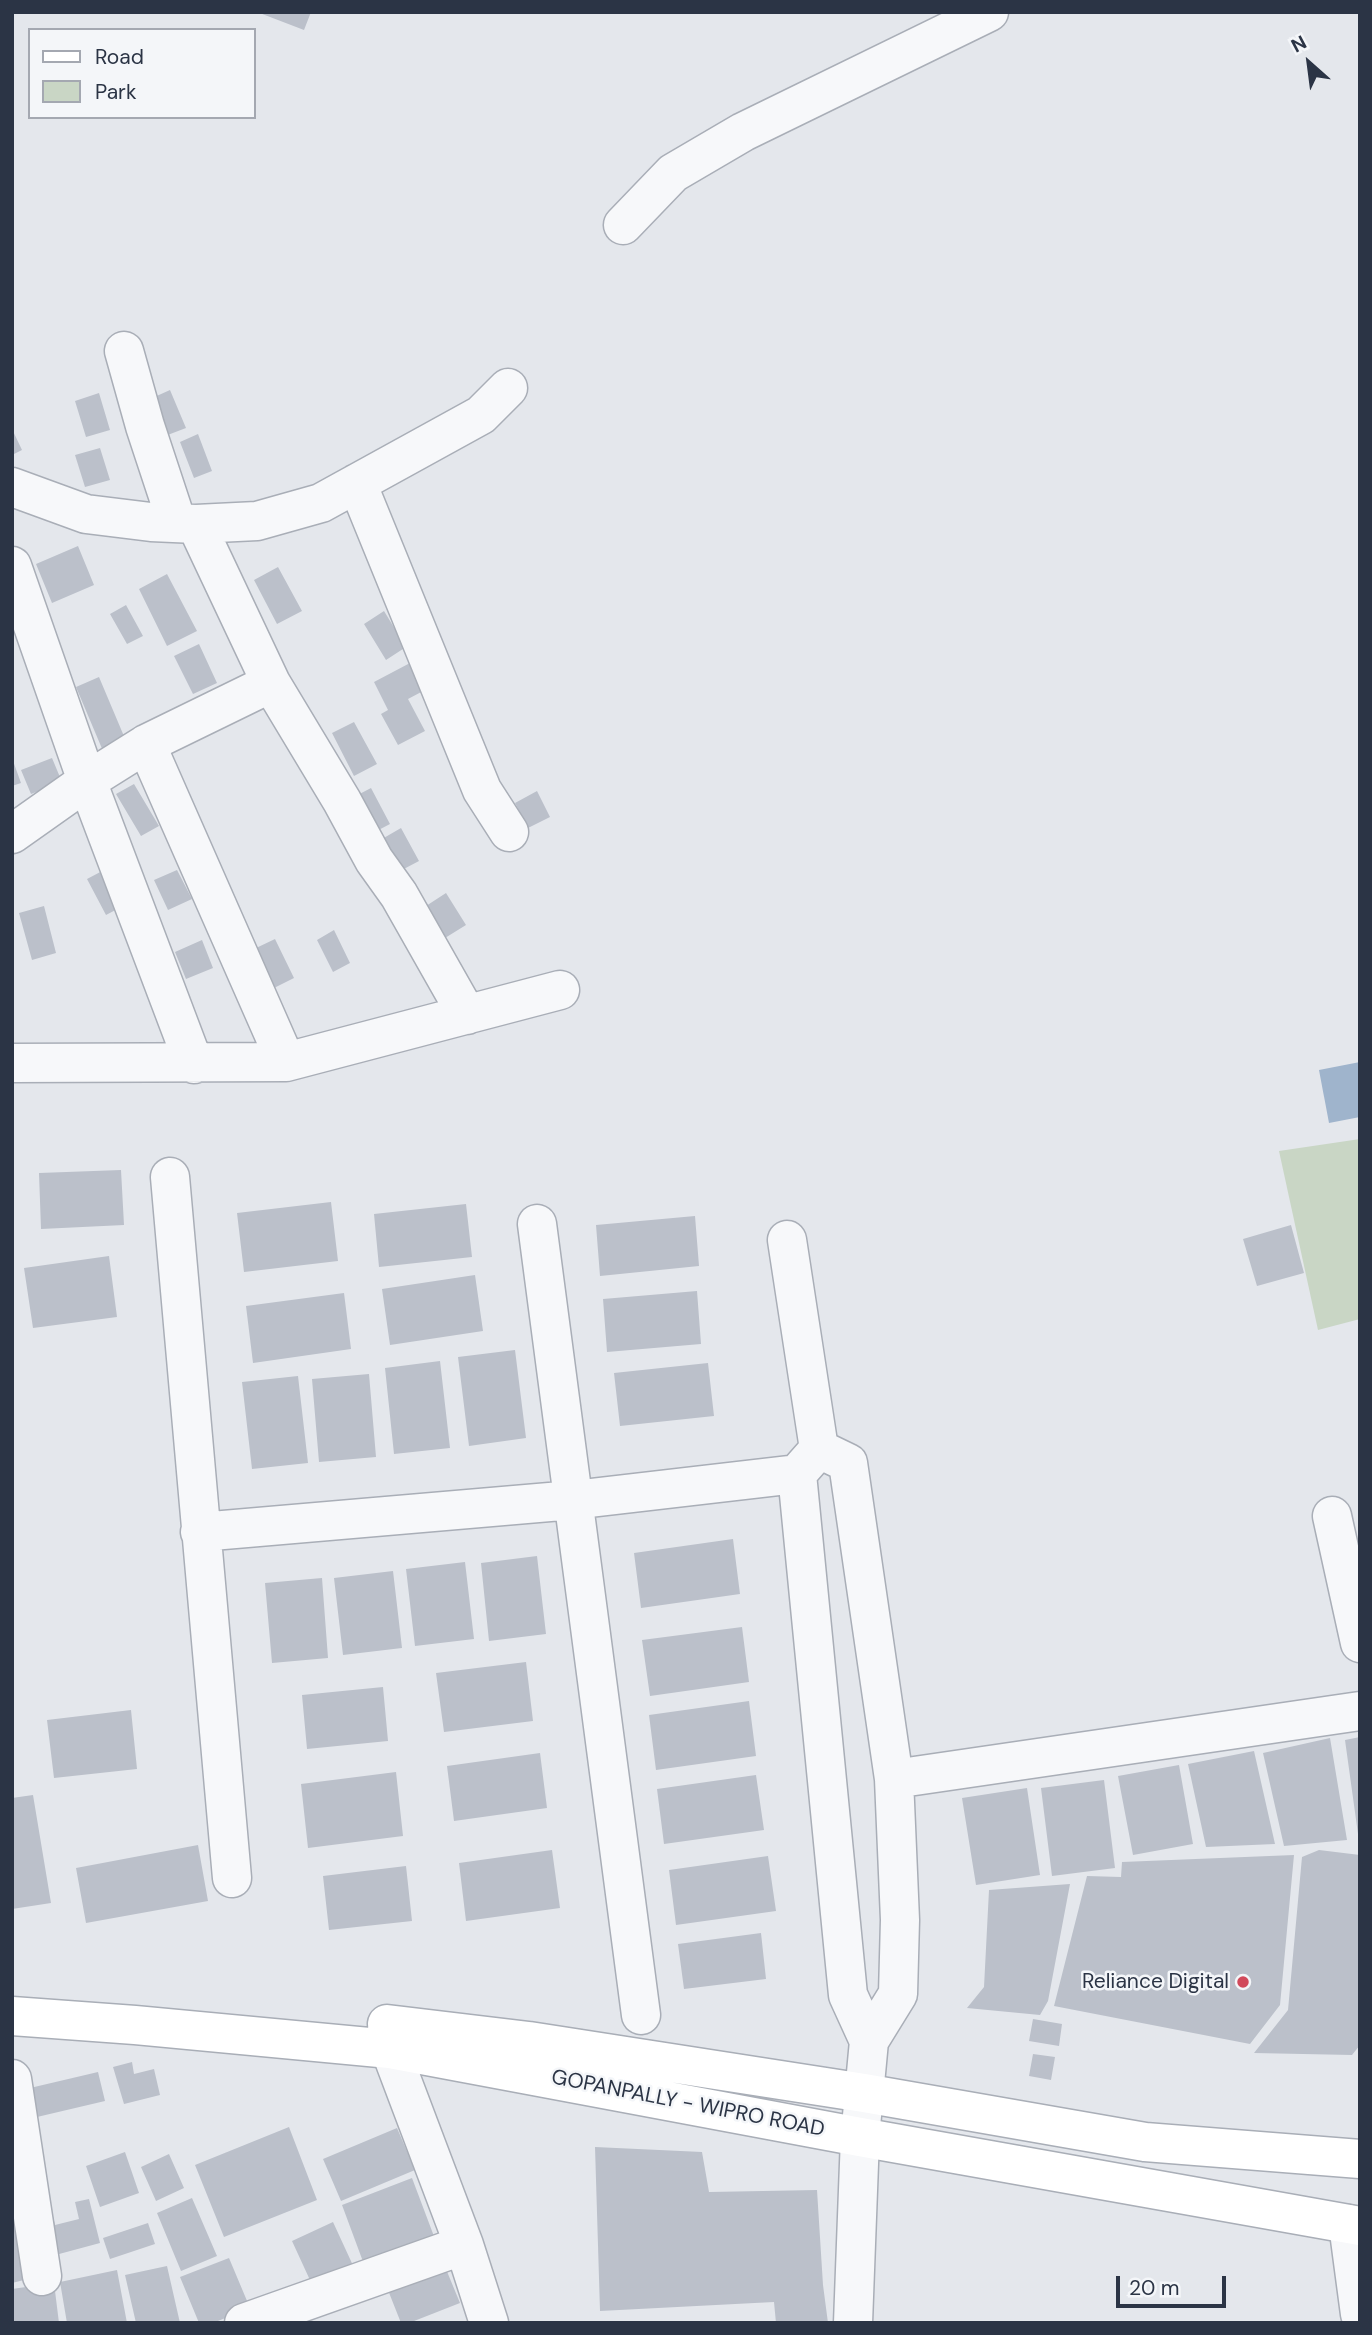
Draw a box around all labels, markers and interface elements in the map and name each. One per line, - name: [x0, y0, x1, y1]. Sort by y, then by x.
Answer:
- legend: [28, 28, 256, 119]
- north arrow: [1274, 28, 1344, 98]
- text: N: [1287, 30, 1311, 58]
- text: Road: [95, 43, 144, 71]
- text: Park: [95, 78, 136, 106]
- place label: Reliance Digital: [1082, 1969, 1229, 1995]
- marker: Reliance Digital: [1235, 1974, 1251, 1990]
- street label: GOPANPALLY - WIPRO ROAD: [549, 2065, 827, 2143]
- scale bar: [1120, 2262, 1230, 2306]
- text: 20 m: [1129, 2274, 1180, 2302]

